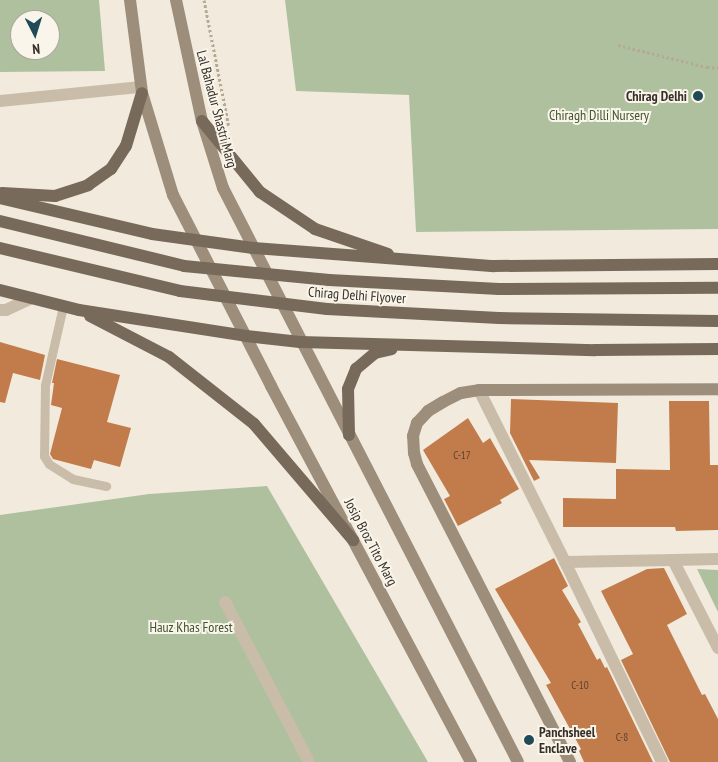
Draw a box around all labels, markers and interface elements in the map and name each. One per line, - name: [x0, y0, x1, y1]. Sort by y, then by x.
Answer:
- north arrow: [10, 10, 60, 60]
- text: N: [32, 40, 41, 58]
- street label: Lal Bahadur Shastri Marg: [193, 48, 241, 170]
- place label: Chirag Delhi: [626, 88, 687, 104]
- marker: Chirag Delhi: [691, 89, 705, 103]
- park label: Chiragh Dilli Nursery: [549, 107, 649, 123]
- street label: Chirag Delhi Flyover: [308, 283, 406, 307]
- house number: C-17: [453, 448, 471, 462]
- street label: Josip Broz Tito Marg: [341, 495, 401, 589]
- park label: Hauz Khas Forest: [149, 619, 233, 635]
- house number: C-10: [571, 678, 589, 692]
- place label: Panchsheel Enclave: [539, 724, 595, 756]
- house number: C-8: [616, 730, 628, 744]
- marker: Panchsheel Enclave: [523, 734, 535, 746]

